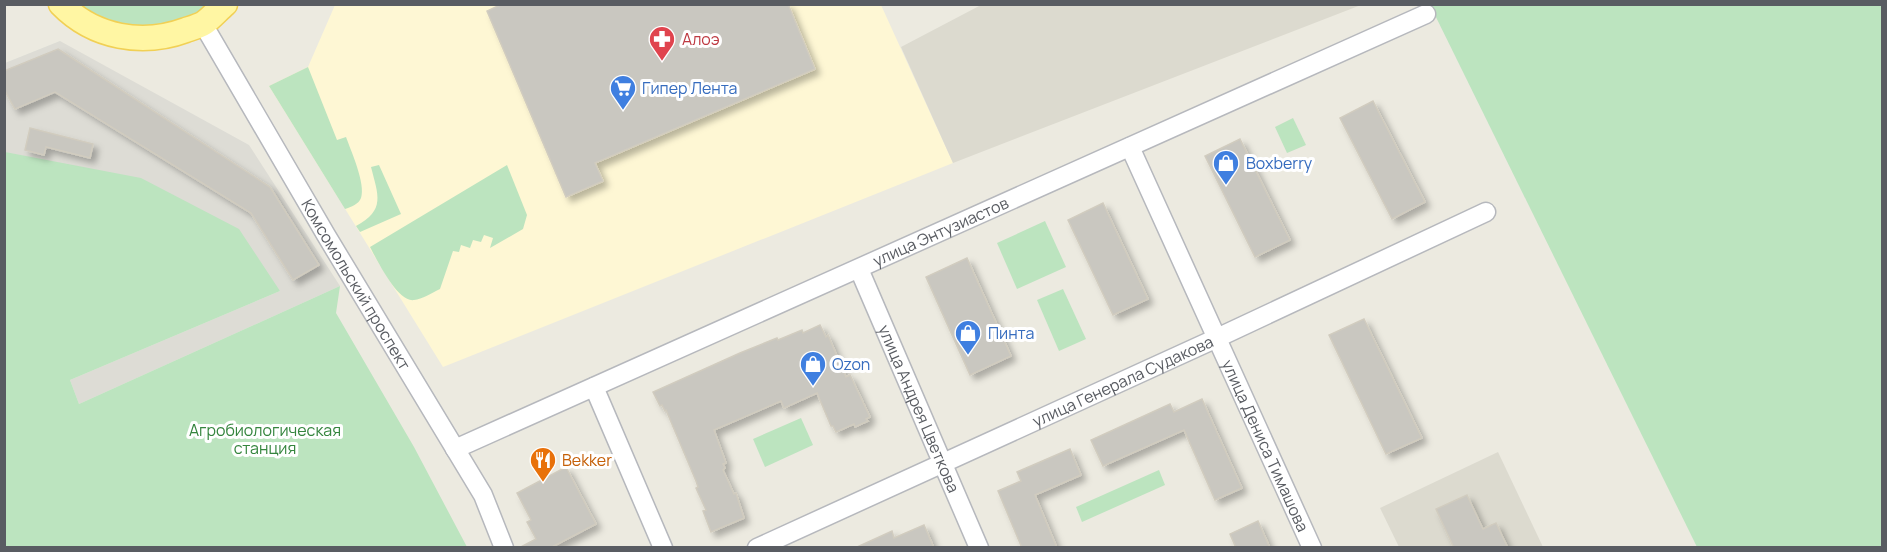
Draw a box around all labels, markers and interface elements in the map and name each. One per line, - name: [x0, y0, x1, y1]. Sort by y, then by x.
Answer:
- pharmacy icon: Алоэ: [647, 24, 677, 62]
- place label: Алоэ: [682, 28, 720, 50]
- supermarket icon: Гипер Лента: [608, 73, 638, 111]
- place label: Гипер Лента: [642, 77, 737, 99]
- shop icon: Boxberry: [1211, 148, 1241, 186]
- place label: Boxberry: [1246, 152, 1313, 174]
- street label: улица Энтузиастов: [869, 191, 1012, 271]
- street label: Комсомольский проспект: [296, 195, 416, 374]
- shop icon: Пинта: [953, 318, 983, 356]
- street label: улица Андрея Цветкова: [873, 321, 965, 496]
- place label: Пинта: [988, 322, 1034, 344]
- street label: улица Генерала Судакова: [1029, 330, 1217, 432]
- shop icon: Ozon: [798, 349, 828, 387]
- place label: Ozon: [832, 353, 870, 375]
- street label: улица Дениса Тимашова: [1217, 356, 1314, 535]
- park label: Агробиологическая станция: [189, 419, 341, 459]
- restaurant icon: Bekker: [528, 445, 558, 483]
- place label: Bekker: [562, 449, 612, 471]

